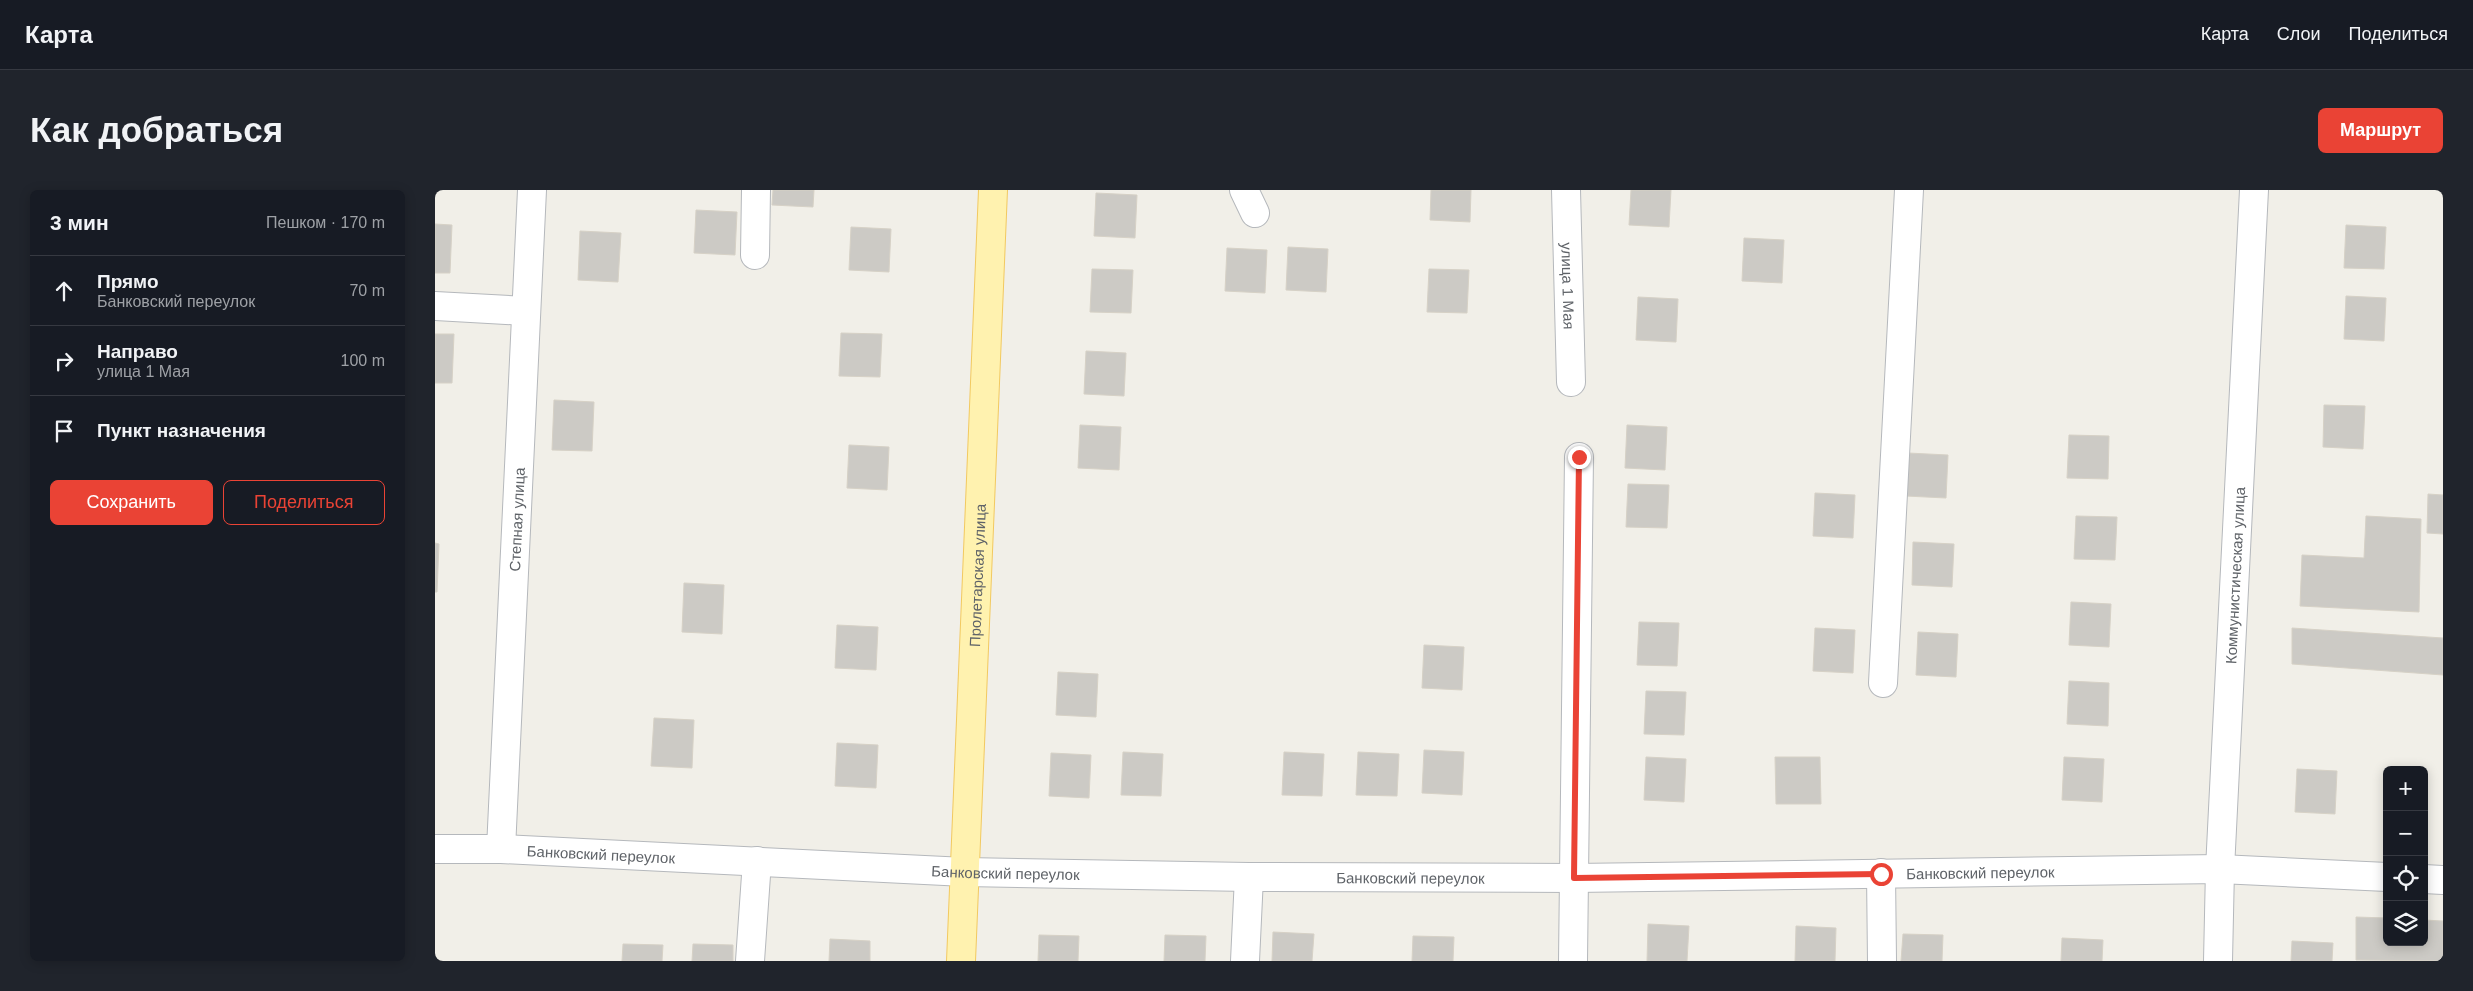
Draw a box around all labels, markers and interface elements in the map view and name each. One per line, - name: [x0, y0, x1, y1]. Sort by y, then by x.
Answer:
- text: Карта: [25, 21, 93, 48]
- text: Карта: [2201, 24, 2249, 44]
- text: Слои: [2277, 24, 2321, 44]
- text: Поделиться: [2349, 24, 2448, 44]
- button: Маршрут: [2318, 108, 2443, 153]
- text: Как добраться: [30, 110, 283, 149]
- text: 3 мин: [50, 211, 109, 234]
- text: Пешком · 170 m: [266, 214, 385, 231]
- street label: улица 1 Мая: [1559, 242, 1578, 330]
- text: Прямо: [97, 271, 159, 292]
- icon: ahead: [50, 277, 78, 305]
- text: 70 m: [349, 282, 385, 299]
- text: Банковский переулок: [97, 293, 255, 310]
- text: Направо: [97, 341, 178, 362]
- icon: right: [50, 347, 78, 375]
- text: 100 m: [341, 352, 385, 369]
- text: улица 1 Мая: [97, 363, 190, 380]
- icon: arrive: [50, 417, 78, 445]
- text: Пункт назначения: [97, 420, 266, 441]
- route end: [1568, 446, 1591, 469]
- street label: Степная улица: [506, 466, 527, 572]
- button: Сохранить: [50, 480, 213, 525]
- button: Поделиться: [223, 480, 385, 525]
- street label: Коммунистическая улица: [2222, 486, 2248, 664]
- street label: Пролетарская улица: [966, 503, 989, 647]
- map controls: [2383, 766, 2428, 946]
- button: +: [2383, 766, 2428, 811]
- button: −: [2383, 811, 2428, 856]
- street label: Банковский переулок: [526, 842, 676, 866]
- button: locate: [2383, 856, 2428, 901]
- street label: Банковский переулок: [931, 862, 1080, 883]
- route start: [1870, 863, 1893, 886]
- street label: Банковский переулок: [1906, 863, 2055, 882]
- street label: Банковский переулок: [1336, 869, 1485, 886]
- button: layers: [2383, 901, 2428, 946]

